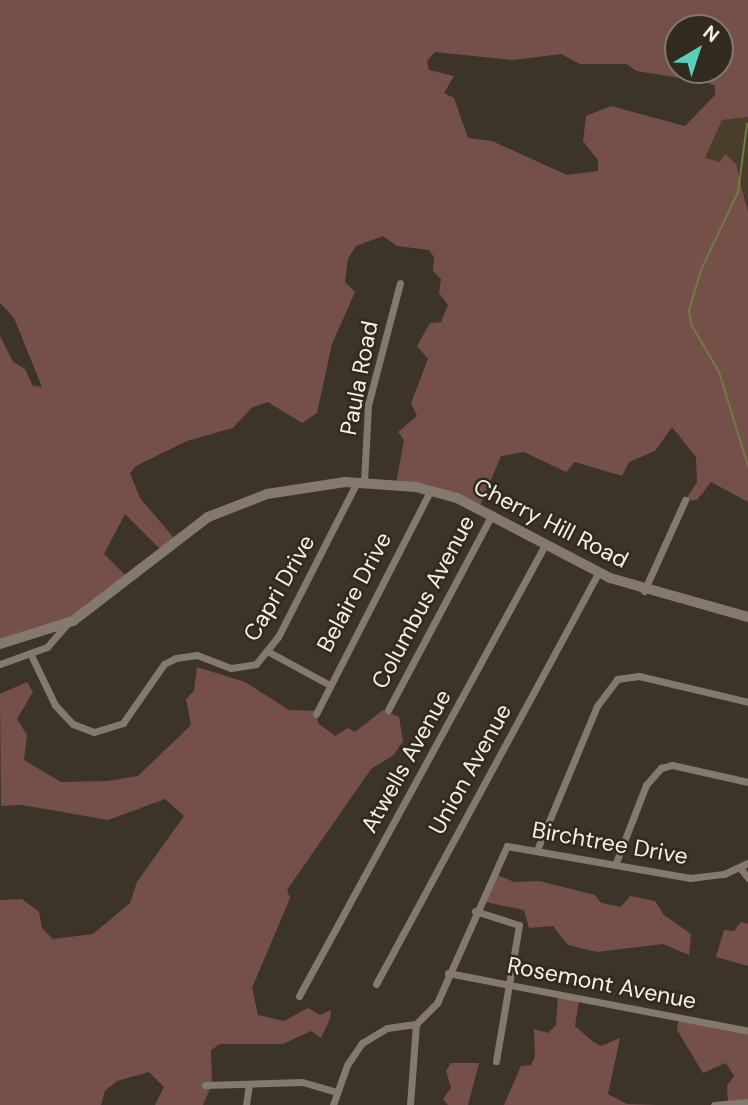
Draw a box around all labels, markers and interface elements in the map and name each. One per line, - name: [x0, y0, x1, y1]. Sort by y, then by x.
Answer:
- north arrow: [664, 14, 734, 84]
- text: N: [698, 20, 725, 48]
- street label: Paula Road: [334, 319, 384, 437]
- street label: Cherry Hill Road: [469, 472, 633, 574]
- street label: Columbus Avenue: [366, 511, 480, 693]
- street label: Belaire Drive: [311, 527, 397, 657]
- street label: Capri Drive: [238, 530, 320, 646]
- street label: Atwells Avenue: [355, 685, 457, 837]
- street label: Union Avenue: [423, 699, 517, 839]
- street label: Birchtree Drive: [530, 816, 690, 870]
- street label: Rosemont Avenue: [505, 951, 699, 1015]

